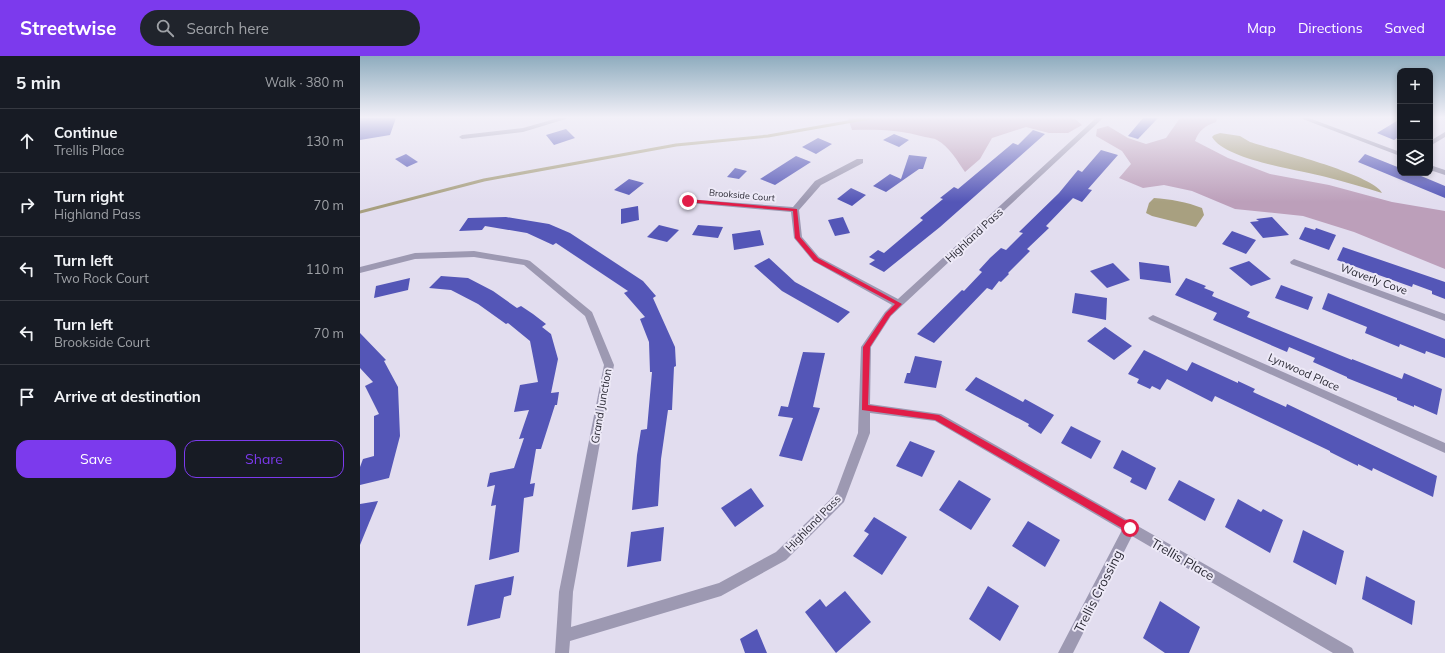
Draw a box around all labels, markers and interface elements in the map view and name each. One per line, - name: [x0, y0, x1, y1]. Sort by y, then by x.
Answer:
- search box: [140, 10, 420, 46]
- text: Streetwise: [20, 16, 116, 40]
- icon: search: [154, 17, 176, 39]
- text: Search here: [186, 19, 269, 38]
- text: Map: [1247, 19, 1276, 37]
- text: Directions: [1298, 19, 1363, 37]
- text: Saved: [1385, 19, 1425, 37]
- map controls: [1397, 68, 1433, 176]
- button: +: [1397, 68, 1433, 104]
- text: 5 min: [16, 72, 61, 93]
- text: Walk · 380 m: [265, 74, 344, 90]
- button: −: [1397, 104, 1433, 140]
- text: Continue: [54, 123, 117, 142]
- icon: ahead: [16, 130, 38, 152]
- text: 130 m: [306, 133, 344, 149]
- button: layers: [1397, 140, 1433, 176]
- text: Trellis Place: [54, 142, 124, 158]
- text: Turn right: [54, 187, 124, 206]
- street label: Brookside Court: [709, 187, 775, 203]
- route end: [679, 192, 697, 210]
- icon: right: [16, 194, 38, 216]
- text: 70 m: [314, 197, 344, 213]
- street label: Highland Pass: [942, 205, 1006, 265]
- text: Highland Pass: [54, 206, 141, 222]
- text: Turn left: [54, 251, 113, 270]
- icon: left: [16, 258, 38, 280]
- street label: Waverly Cove: [1339, 260, 1409, 298]
- text: 110 m: [306, 261, 344, 277]
- text: Two Rock Court: [54, 270, 149, 286]
- text: Turn left: [54, 315, 113, 334]
- icon: left: [16, 322, 38, 344]
- text: 70 m: [314, 325, 344, 341]
- text: Brookside Court: [54, 334, 150, 350]
- street label: Lynwood Place: [1266, 350, 1342, 394]
- street label: Grand Junction: [588, 368, 614, 444]
- icon: arrive: [16, 386, 38, 408]
- text: Arrive at destination: [54, 387, 201, 406]
- button: Save: [16, 440, 176, 478]
- button: Share: [184, 440, 344, 478]
- street label: Highland Pass: [782, 492, 844, 554]
- route start: [1121, 519, 1139, 537]
- street label: Trellis Place: [1148, 534, 1218, 584]
- street label: Trellis Crossing: [1070, 547, 1126, 635]

